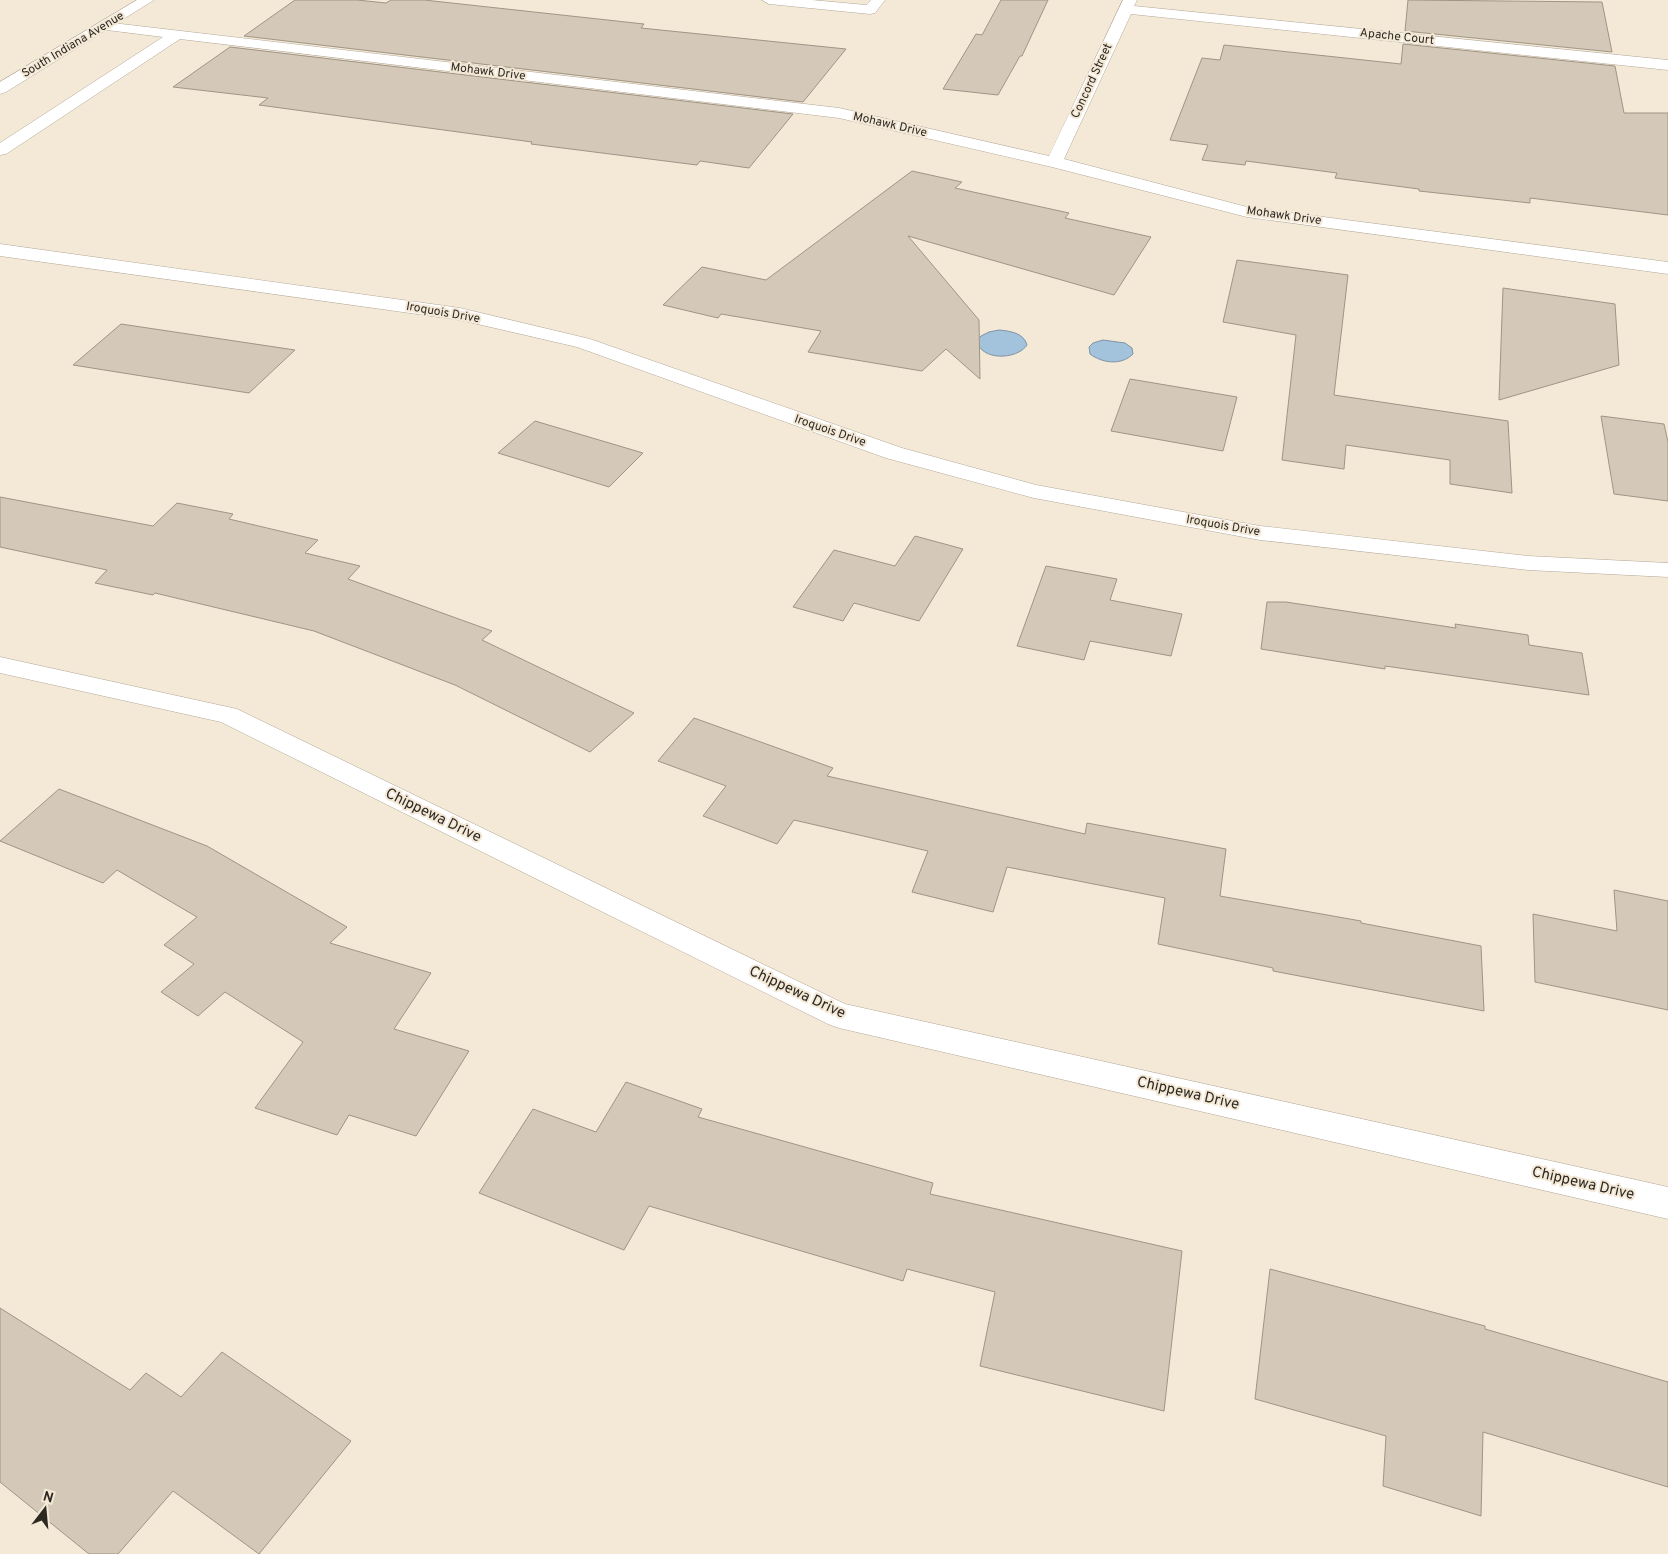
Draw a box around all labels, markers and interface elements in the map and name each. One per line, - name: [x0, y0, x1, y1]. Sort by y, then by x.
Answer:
- street label: South Indiana Avenue: [19, 8, 127, 82]
- street label: Apache Court: [1359, 25, 1435, 49]
- street label: Concord Street: [1068, 41, 1116, 121]
- street label: Mohawk Drive: [450, 59, 526, 85]
- street label: Mohawk Drive: [851, 109, 929, 141]
- street label: Mohawk Drive: [1245, 203, 1323, 229]
- street label: Iroquois Drive: [405, 299, 481, 327]
- street label: Iroquois Drive: [792, 411, 868, 451]
- street label: Iroquois Drive: [1185, 512, 1261, 540]
- street label: Chippewa Drive: [382, 785, 484, 847]
- street label: Chippewa Drive: [746, 962, 848, 1024]
- street label: Chippewa Drive: [1135, 1073, 1241, 1115]
- street label: Chippewa Drive: [1530, 1163, 1636, 1205]
- north arrow: [20, 1484, 70, 1534]
- text: N: [41, 1488, 55, 1508]

